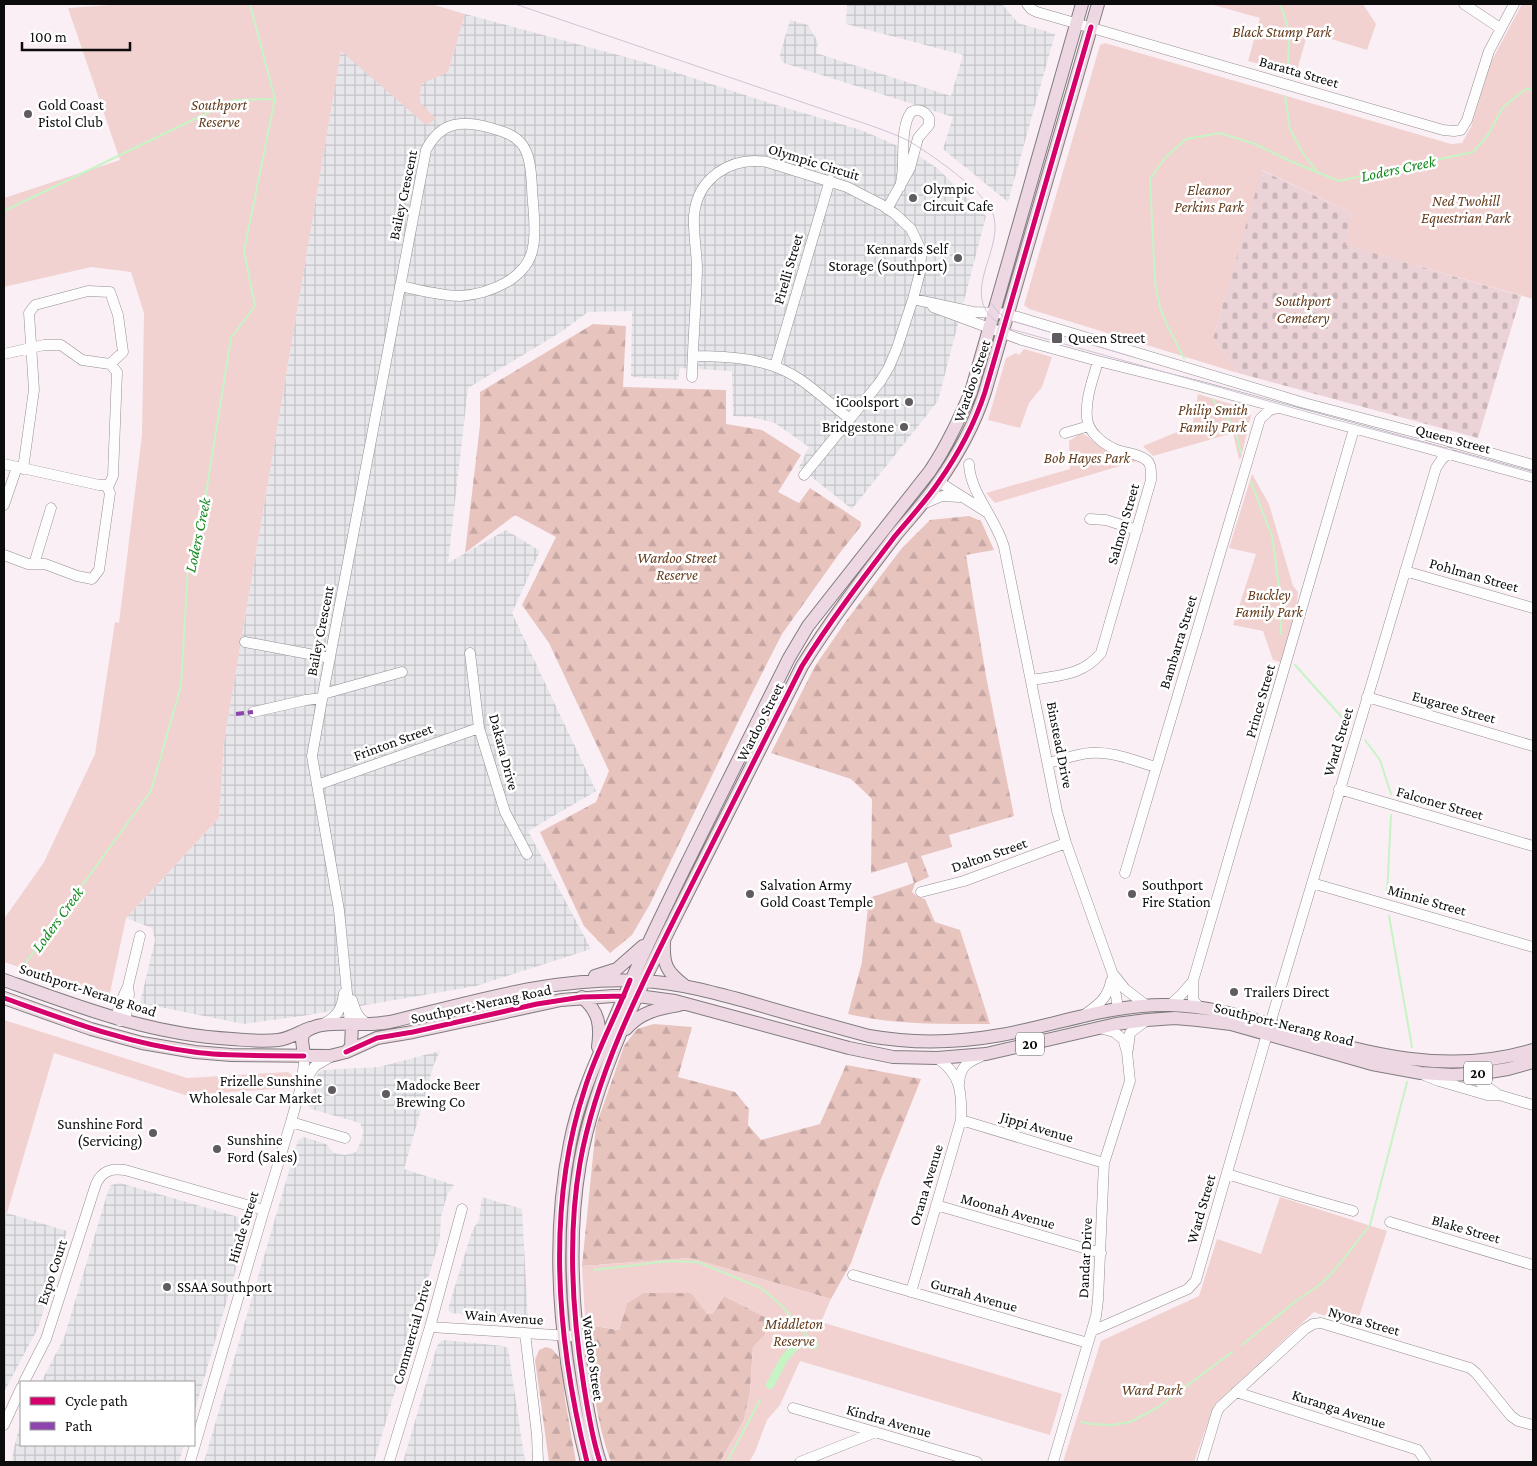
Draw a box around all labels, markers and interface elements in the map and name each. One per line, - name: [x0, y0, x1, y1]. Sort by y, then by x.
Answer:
- scale bar: [22, 20, 130, 52]
- park label: Black Stump Park: [1232, 24, 1333, 41]
- text: 100 m: [30, 29, 67, 45]
- street label: Baratta Street: [1257, 53, 1342, 91]
- place label: Gold Coast Pistol Club: [38, 97, 105, 130]
- park label: Southport Reserve: [191, 97, 247, 130]
- marker: Gold Coast Pistol Club: [22, 108, 34, 120]
- street label: Olympic Circuit: [766, 141, 863, 185]
- street label: Bailey Crescent: [386, 148, 422, 242]
- water label: Loders Creek: [1359, 152, 1438, 185]
- place label: Olympic Circuit Cafe: [923, 181, 994, 214]
- park label: Eleanor Perkins Park: [1174, 182, 1245, 215]
- marker: Olympic Circuit Cafe: [907, 192, 919, 204]
- park label: Ned Twohill Equestrian Park: [1421, 193, 1512, 227]
- street label: Pirelli Street: [770, 231, 806, 306]
- place label: Kennards Self Storage (Southport): [829, 241, 950, 275]
- marker: Kennards Self Storage (Southport): [952, 252, 964, 264]
- park label: Southport Cemetery: [1275, 293, 1331, 327]
- place label: Queen Street: [1068, 330, 1146, 346]
- marker: Queen Street: [1050, 331, 1064, 345]
- street label: Wardoo Street: [950, 337, 994, 424]
- place label: iCoolsport: [836, 394, 900, 411]
- marker: iCoolsport: [903, 396, 915, 408]
- park label: Philip Smith Family Park: [1178, 402, 1248, 436]
- place label: Bridgestone: [822, 419, 894, 436]
- marker: Bridgestone: [898, 421, 910, 433]
- street label: Queen Street: [1414, 421, 1493, 457]
- park label: Bob Hayes Park: [1044, 450, 1132, 467]
- street label: Salmon Street: [1104, 481, 1142, 566]
- water label: Loders Creek: [181, 495, 214, 574]
- park label: Wardoo Street Reserve: [637, 550, 717, 583]
- street label: Pohlman Street: [1428, 555, 1521, 596]
- street label: Bailey Crescent: [303, 584, 338, 678]
- park label: Buckley Family Park: [1235, 587, 1304, 621]
- street label: Bambarra Street: [1156, 592, 1200, 691]
- street label: Prince Street: [1242, 661, 1278, 740]
- street label: Wardoo Street: [733, 679, 787, 764]
- street label: Eugaree Street: [1410, 687, 1499, 728]
- street label: Binstead Drive: [1044, 700, 1076, 790]
- street label: Ward Street: [1320, 705, 1356, 778]
- street label: Dakara Drive: [486, 712, 522, 792]
- street label: Frinton Street: [351, 720, 436, 764]
- street label: Falconer Street: [1395, 783, 1486, 823]
- street label: Dalton Street: [949, 834, 1030, 875]
- place label: Salvation Army Gold Coast Temple: [760, 877, 873, 911]
- place label: Southport Fire Station: [1142, 877, 1211, 910]
- street label: Minnie Street: [1386, 881, 1469, 919]
- water label: Loders Creek: [28, 883, 87, 955]
- marker: Salvation Army Gold Coast Temple: [744, 888, 756, 900]
- marker: Southport Fire Station: [1126, 888, 1138, 900]
- street label: Southport-Nerang Road: [17, 960, 159, 1021]
- street label: Southport-Nerang Road: [409, 981, 553, 1028]
- place label: Trailers Direct: [1244, 984, 1330, 1000]
- marker: Trailers Direct: [1228, 986, 1240, 998]
- street label: Southport-Nerang Road: [1212, 999, 1356, 1050]
- road number: 20: [1016, 1032, 1044, 1056]
- road number: 20: [1464, 1062, 1492, 1084]
- place label: Frizelle Sunshine Wholesale Car Market: [189, 1073, 323, 1106]
- place label: Madocke Beer Brewing Co: [396, 1077, 481, 1111]
- marker: Frizelle Sunshine Wholesale Car Market: [326, 1084, 338, 1096]
- marker: Madocke Beer Brewing Co: [380, 1088, 392, 1100]
- street label: Jippi Avenue: [997, 1108, 1076, 1147]
- place label: Sunshine Ford (Servicing): [57, 1116, 143, 1150]
- marker: Sunshine Ford (Servicing): [147, 1127, 159, 1139]
- place label: Sunshine Ford (Sales): [227, 1132, 298, 1166]
- street label: Orana Avenue: [906, 1142, 946, 1228]
- marker: Sunshine Ford (Sales): [211, 1143, 223, 1155]
- street label: Ward Street: [1184, 1172, 1219, 1245]
- street label: Hinde Street: [224, 1188, 262, 1265]
- street label: Moonah Avenue: [959, 1190, 1057, 1232]
- street label: Blake Street: [1430, 1212, 1503, 1247]
- street label: Dandar Drive: [1075, 1217, 1095, 1299]
- street label: Expo Court: [34, 1236, 71, 1307]
- street label: Gurrah Avenue: [929, 1275, 1020, 1315]
- street label: Commercial Drive: [389, 1277, 435, 1386]
- place label: SSAA Southport: [177, 1279, 273, 1296]
- marker: SSAA Southport: [161, 1281, 173, 1293]
- street label: Nyora Street: [1326, 1303, 1403, 1340]
- street label: Wain Avenue: [464, 1306, 544, 1328]
- street label: Wardoo Street: [579, 1314, 607, 1403]
- park label: Middleton Reserve: [764, 1316, 824, 1349]
- legend: [20, 1381, 195, 1446]
- park label: Ward Park: [1122, 1382, 1184, 1398]
- street label: Kuranga Avenue: [1290, 1386, 1388, 1433]
- text: Cycle path: [65, 1393, 128, 1410]
- street label: Kindra Avenue: [845, 1401, 934, 1441]
- text: Path: [65, 1418, 92, 1434]

